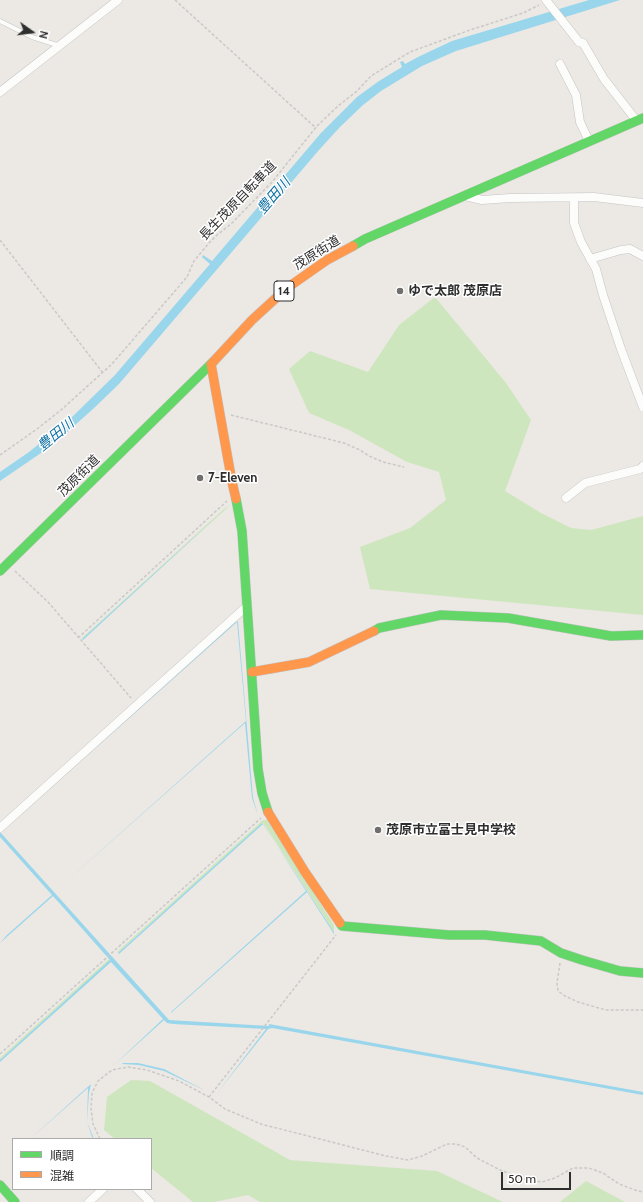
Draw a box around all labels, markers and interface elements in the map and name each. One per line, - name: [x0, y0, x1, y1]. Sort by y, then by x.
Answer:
- north arrow: [12, 12, 52, 52]
- text: N: [36, 29, 51, 40]
- street label: 長生茂原自転車道: [196, 158, 280, 244]
- water label: 豊田川: [254, 175, 294, 217]
- street label: 茂原街道: [291, 233, 343, 273]
- road number: 14: [274, 281, 294, 301]
- place label: ゆで太郎 茂原店: [408, 283, 502, 299]
- marker: ゆで太郎 茂原店: [395, 286, 405, 296]
- water label: 豊田川: [34, 415, 78, 455]
- street label: 茂原街道: [55, 452, 103, 500]
- place label: 7-Eleven: [208, 470, 257, 486]
- marker: 7-Eleven: [195, 473, 205, 483]
- place label: 茂原市立冨士見中学校: [386, 822, 516, 838]
- marker: 茂原市立冨士見中学校: [373, 825, 383, 835]
- legend: [12, 1138, 152, 1190]
- text: 順調: [50, 1148, 74, 1163]
- scale bar: [503, 1164, 573, 1190]
- text: 混雑: [50, 1168, 74, 1183]
- text: 50 m: [508, 1171, 536, 1186]

